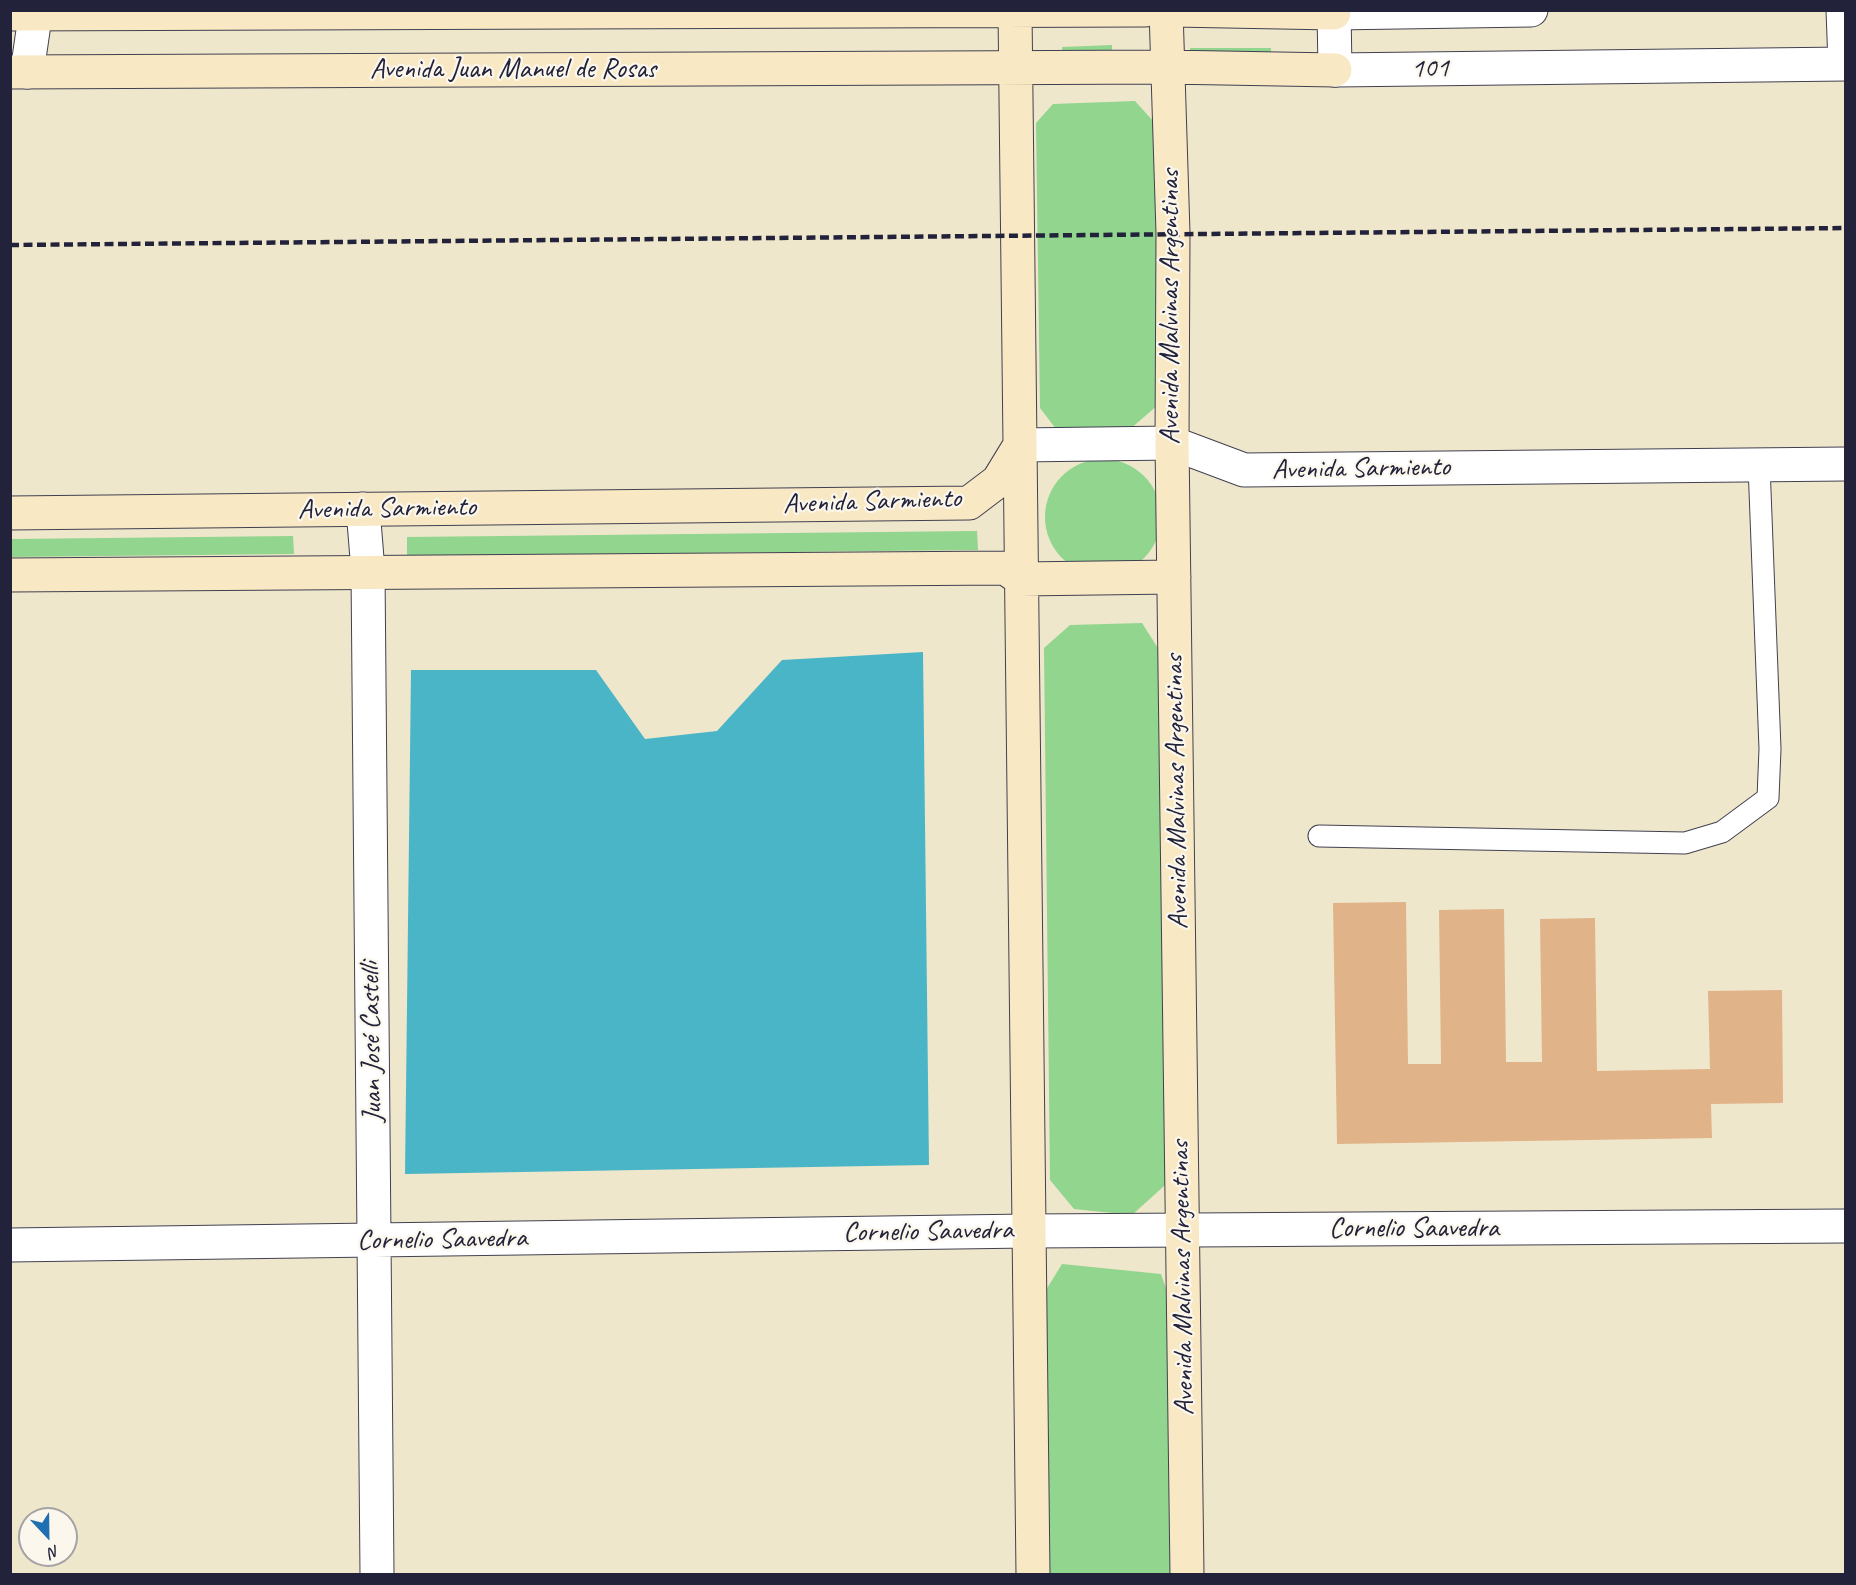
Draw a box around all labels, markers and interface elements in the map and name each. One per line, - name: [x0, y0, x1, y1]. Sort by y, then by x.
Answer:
- street label: 101: [1411, 52, 1449, 86]
- street label: Avenida Juan Manuel de Rosas: [370, 53, 656, 87]
- street label: Avenida Malvinas Argentinas: [1154, 169, 1188, 445]
- street label: Avenida Sarmiento: [1272, 451, 1450, 487]
- street label: Avenida Sarmiento: [782, 482, 962, 522]
- street label: Avenida Sarmiento: [298, 491, 476, 527]
- street label: Avenida Malvinas Argentinas: [1158, 654, 1196, 930]
- street label: Juan José Castelli: [354, 961, 390, 1123]
- street label: Avenida Malvinas Argentinas: [1164, 1140, 1202, 1416]
- street label: Cornelio Saavedra: [1329, 1212, 1499, 1246]
- street label: Cornelio Saavedra: [843, 1214, 1013, 1250]
- street label: Cornelio Saavedra: [357, 1222, 527, 1258]
- north arrow: [18, 1507, 78, 1567]
- text: N: [46, 1541, 62, 1563]

